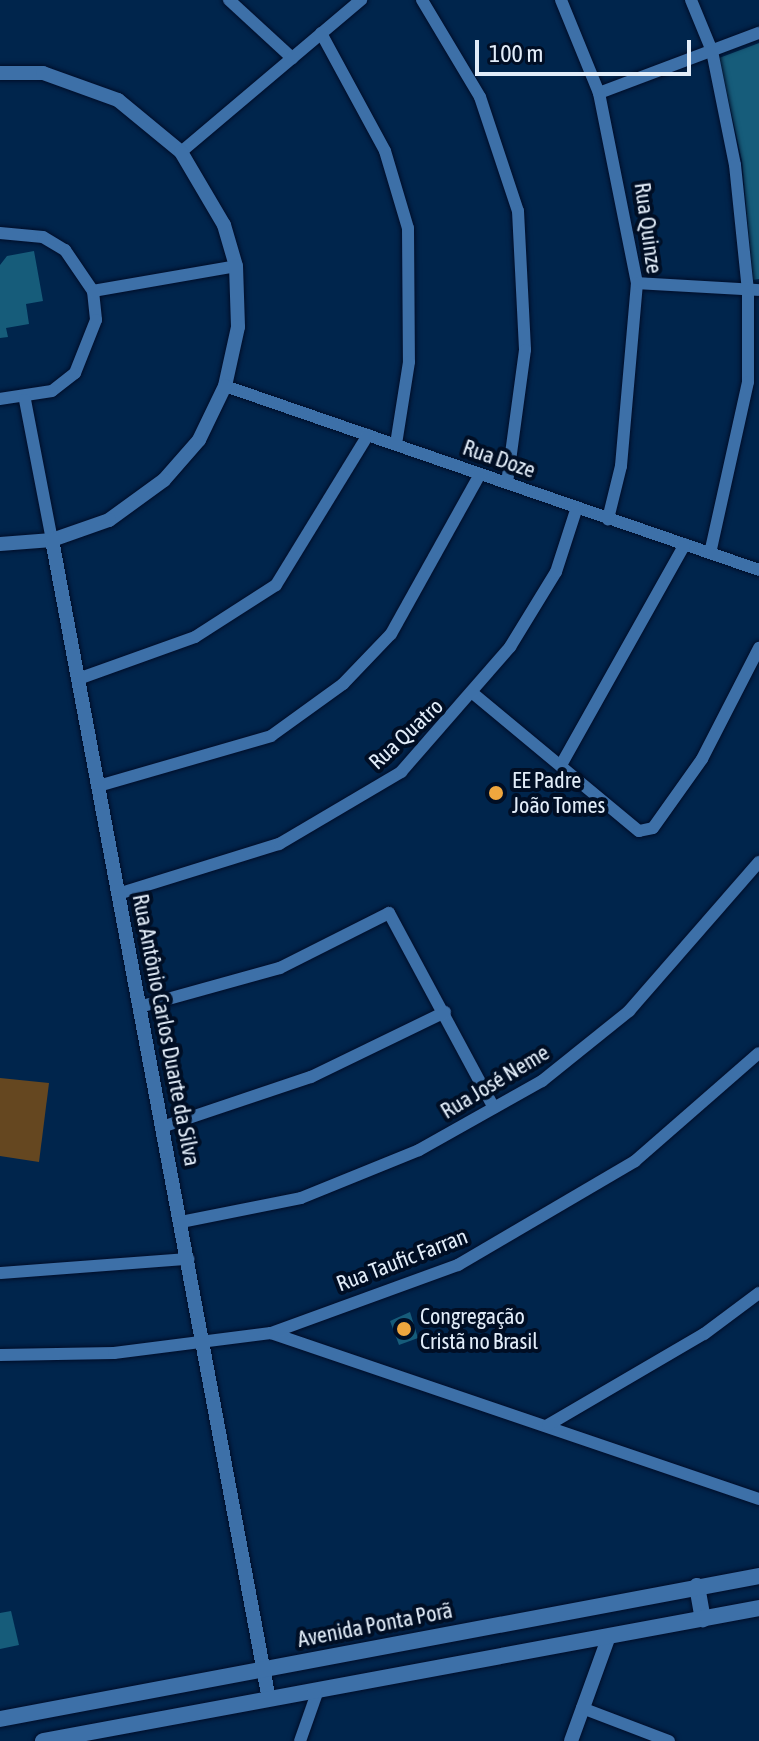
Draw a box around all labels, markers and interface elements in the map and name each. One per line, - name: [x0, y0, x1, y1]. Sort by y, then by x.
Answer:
- scale bar: [479, 24, 695, 74]
- text: 100 m: [489, 40, 543, 67]
- street label: Rua Quinze: [629, 181, 667, 275]
- street label: Rua Doze: [459, 434, 539, 484]
- street label: Rua Quatro: [363, 693, 449, 775]
- place label: EE Padre João Tomes: [512, 767, 605, 818]
- marker: EE Padre João Tomes: [487, 784, 505, 802]
- street label: Rua Antônio Carlos Duarte da Silva: [127, 892, 205, 1168]
- street label: Rua José Neme: [436, 1039, 554, 1125]
- street label: Rua Taufic Farran: [333, 1223, 471, 1297]
- place label: Congregação Cristã no Brasil: [420, 1303, 538, 1354]
- marker: Congregação Cristã no Brasil: [395, 1320, 413, 1338]
- street label: Avenida Ponta Porã: [295, 1597, 455, 1653]

